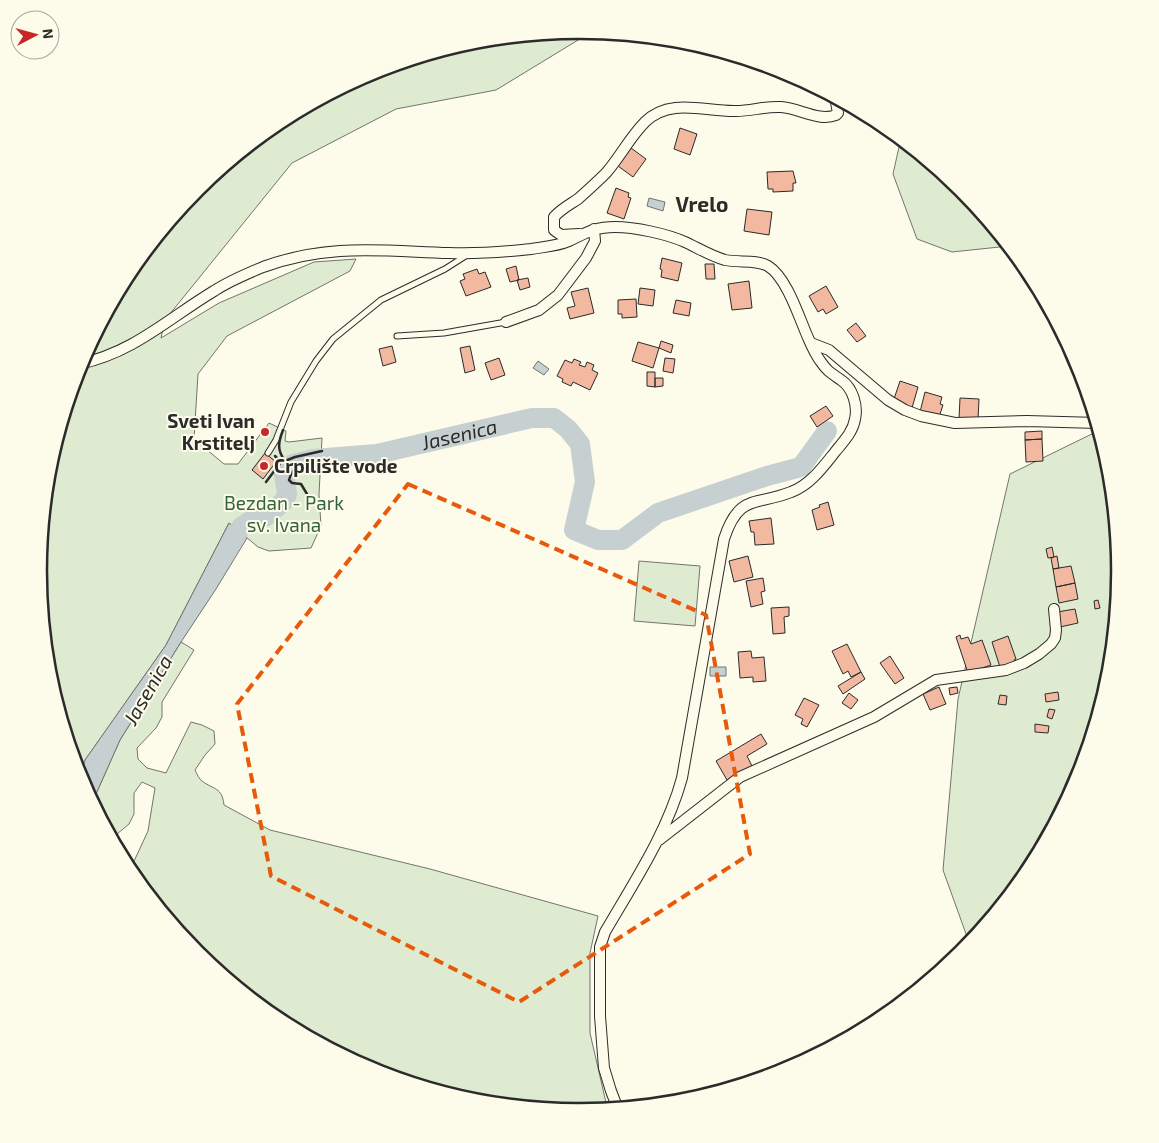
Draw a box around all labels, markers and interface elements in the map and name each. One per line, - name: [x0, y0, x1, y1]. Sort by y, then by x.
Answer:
- north arrow: [10, 10, 60, 60]
- text: N: [39, 28, 57, 40]
- district label: Vrelo: [676, 191, 728, 216]
- place label: Sveti Ivan Krstitelj: [167, 409, 255, 454]
- water label: Jasenica: [418, 413, 499, 454]
- marker: Sveti Ivan Krstitelj: [259, 426, 271, 438]
- place label: Crpilište vode: [274, 454, 398, 477]
- marker: Crpilište vode: [258, 460, 270, 472]
- park label: Bezdan - Park sv. Ivana: [224, 491, 344, 536]
- water label: Jasenica: [117, 650, 177, 730]

